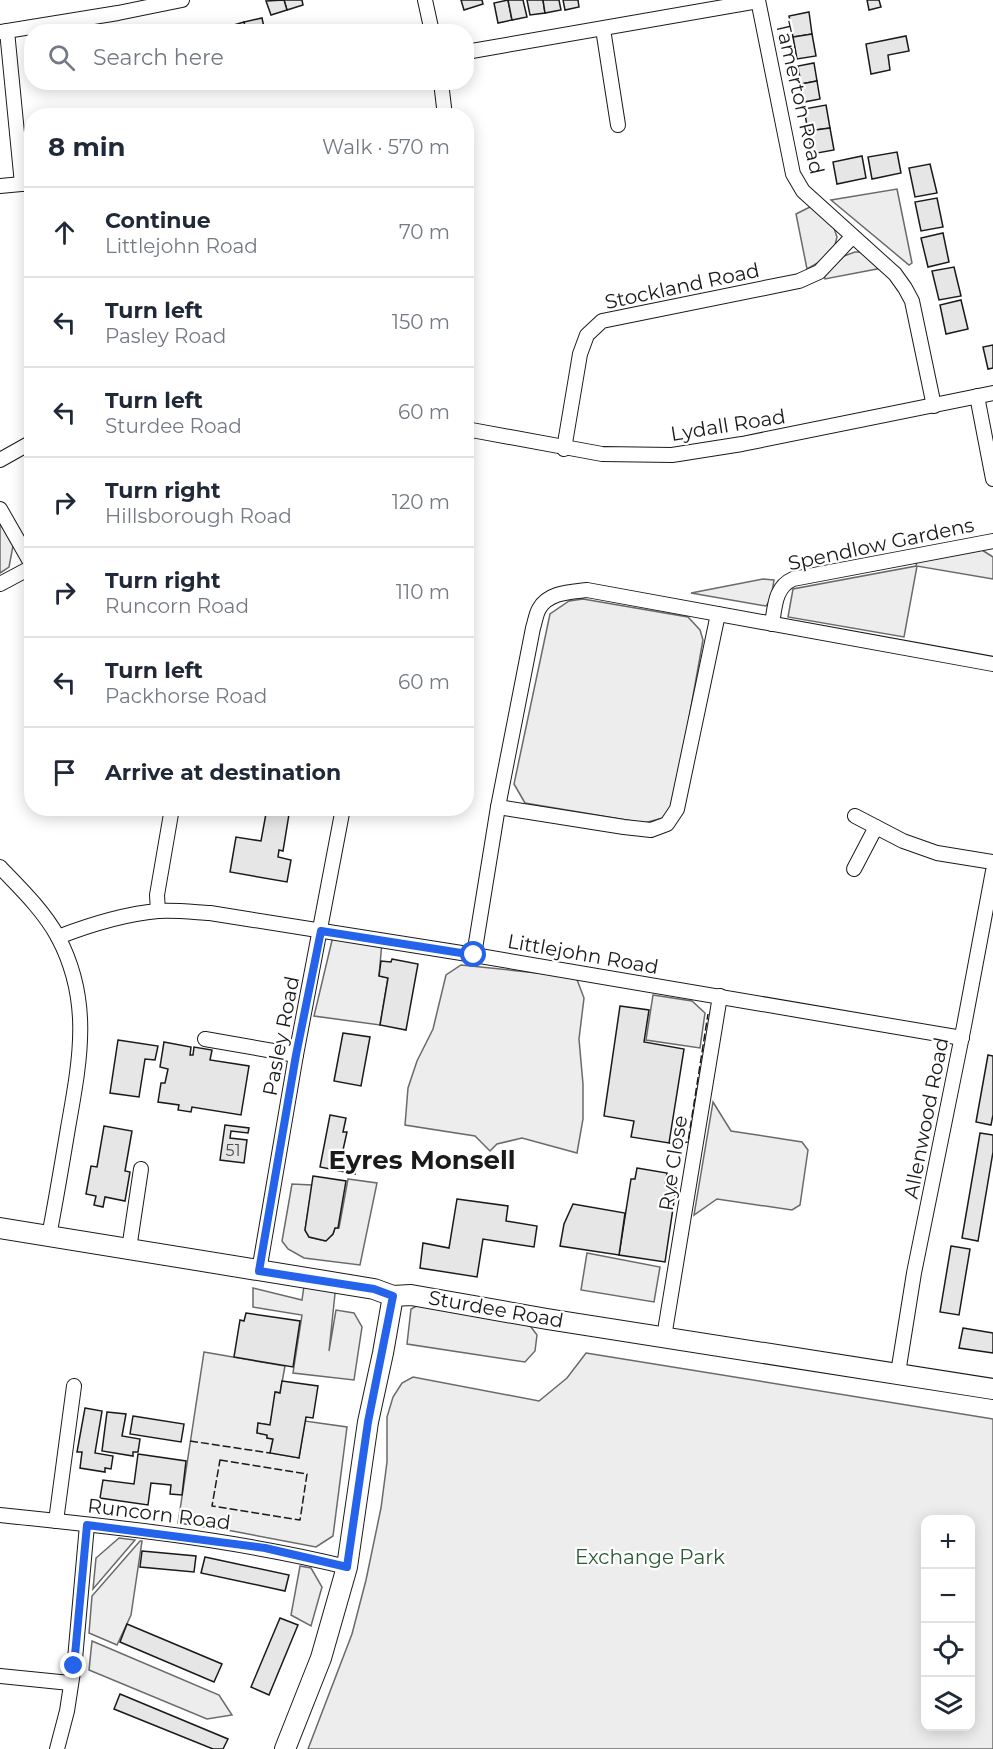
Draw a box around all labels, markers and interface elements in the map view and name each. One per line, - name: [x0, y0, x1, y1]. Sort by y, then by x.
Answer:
- street label: Tamerton Road: [771, 19, 829, 177]
- search box: [24, 24, 474, 90]
- icon: search: [45, 41, 78, 74]
- text: Search here: [93, 44, 224, 71]
- text: 8 min: [48, 131, 126, 163]
- text: Walk · 570 m: [322, 135, 450, 159]
- text: Continue: [105, 207, 211, 234]
- icon: ahead: [48, 216, 81, 249]
- text: 70 m: [399, 220, 450, 244]
- text: Littlejohn Road: [105, 234, 258, 258]
- street label: Stockland Road: [602, 258, 762, 314]
- text: Turn left: [105, 297, 203, 324]
- icon: left: [48, 306, 81, 339]
- text: 150 m: [392, 310, 450, 334]
- text: Pasley Road: [105, 324, 226, 348]
- text: Turn left: [105, 387, 203, 414]
- icon: left: [48, 396, 81, 429]
- text: 60 m: [398, 400, 450, 424]
- street label: Lydall Road: [669, 404, 787, 446]
- text: Sturdee Road: [105, 414, 242, 438]
- text: Turn right: [105, 477, 220, 504]
- icon: right: [48, 486, 81, 519]
- text: 120 m: [392, 490, 450, 514]
- text: Hillsborough Road: [105, 504, 292, 528]
- street label: Spendlow Gardens: [786, 513, 976, 575]
- text: Turn right: [105, 567, 220, 594]
- icon: right: [48, 576, 81, 609]
- text: 110 m: [396, 580, 450, 604]
- text: Runcorn Road: [105, 594, 249, 618]
- text: Turn left: [105, 657, 203, 684]
- icon: left: [48, 666, 81, 699]
- text: 60 m: [398, 670, 450, 694]
- text: Packhorse Road: [105, 684, 267, 708]
- icon: arrive: [48, 756, 81, 789]
- text: Arrive at destination: [105, 759, 341, 786]
- street label: Littlejohn Road: [506, 929, 660, 979]
- route start: [460, 941, 486, 967]
- street label: Pasley Road: [258, 974, 304, 1098]
- street label: Allenwood Road: [899, 1035, 953, 1201]
- street label: Rye Close: [654, 1114, 692, 1212]
- house number: 51: [226, 1141, 240, 1160]
- district label: Eyres Monsell: [328, 1144, 516, 1176]
- street label: Sturdee Road: [427, 1285, 565, 1333]
- street label: Runcorn Road: [86, 1493, 232, 1535]
- map controls: [921, 1515, 975, 1731]
- button: +: [921, 1515, 975, 1569]
- park label: Exchange Park: [575, 1545, 725, 1569]
- button: −: [921, 1569, 975, 1623]
- button: locate: [921, 1623, 975, 1677]
- route end: [60, 1652, 86, 1678]
- button: layers: [921, 1677, 975, 1731]

